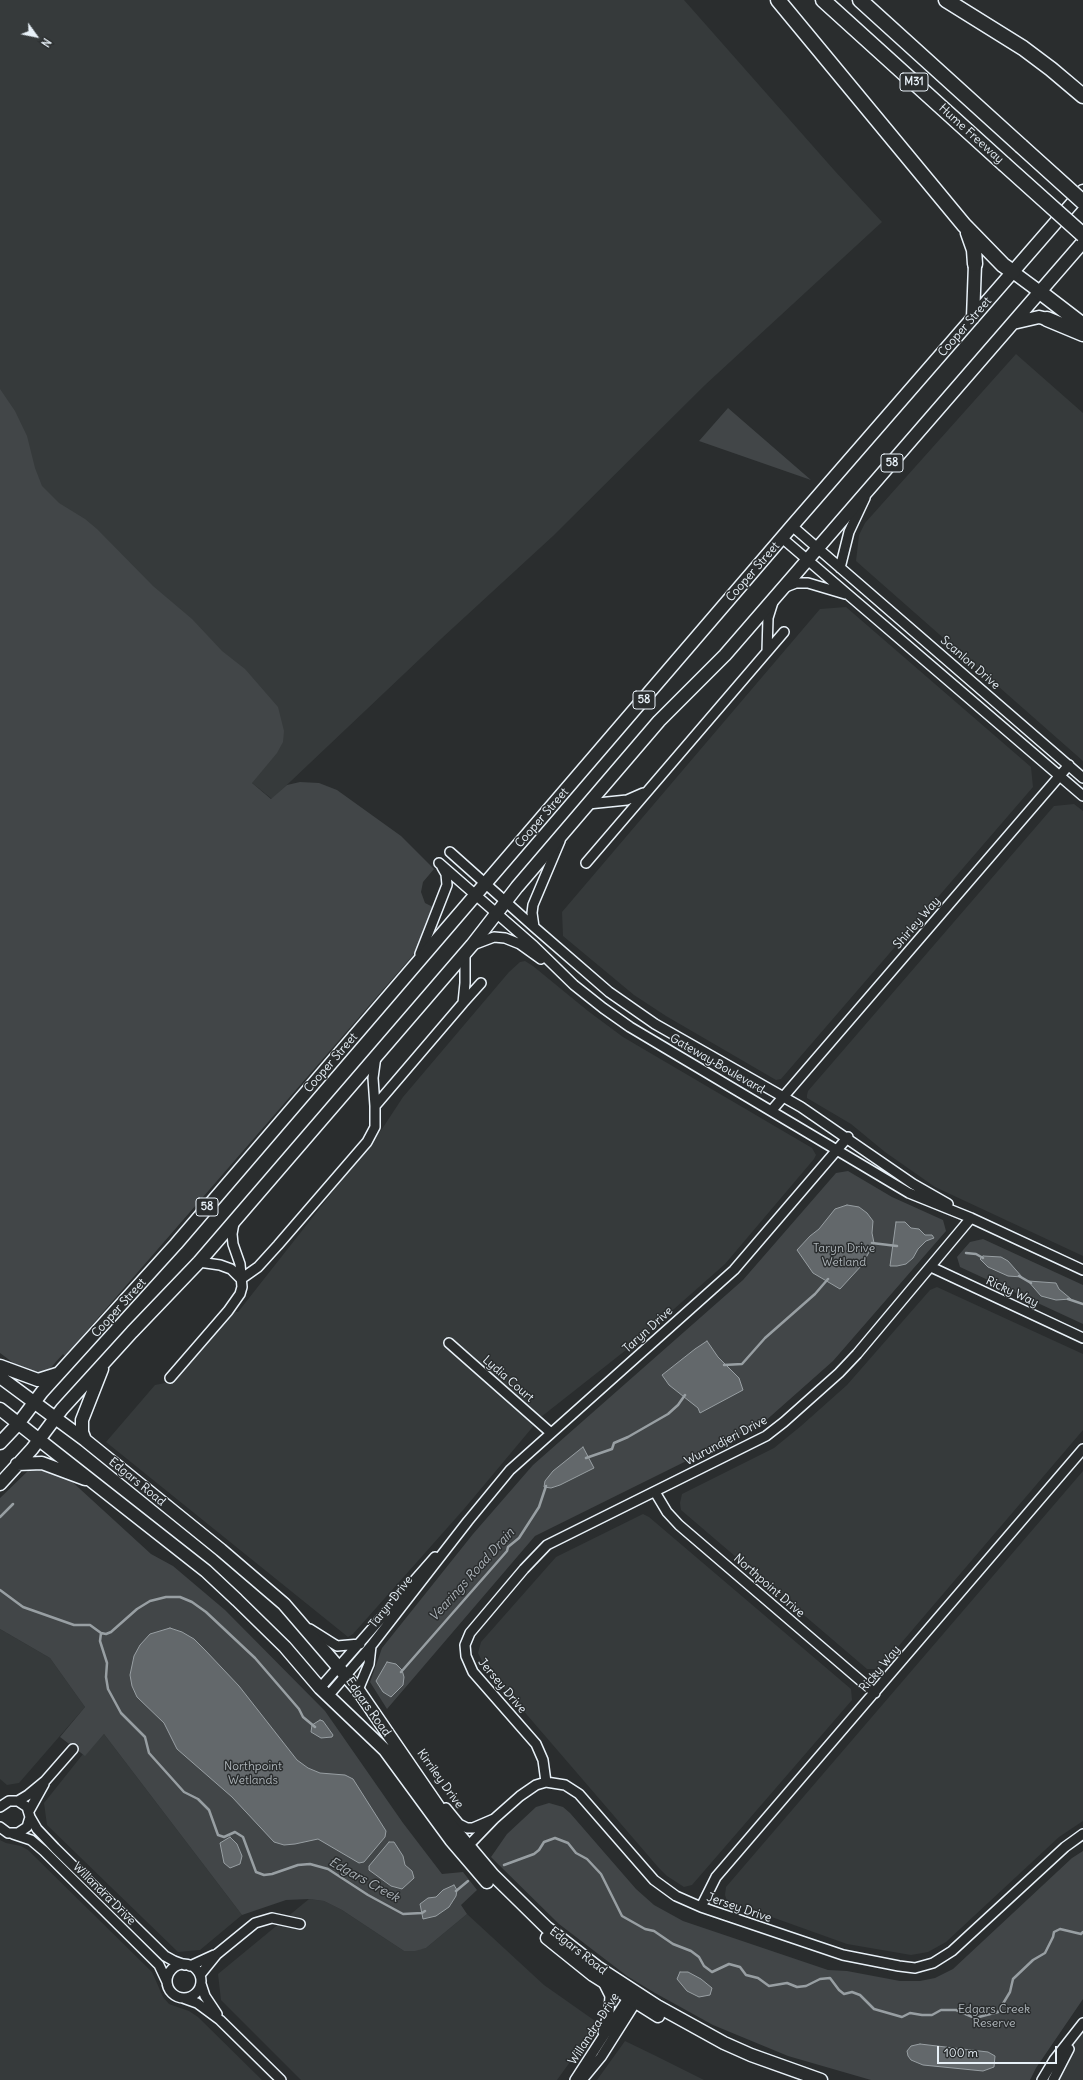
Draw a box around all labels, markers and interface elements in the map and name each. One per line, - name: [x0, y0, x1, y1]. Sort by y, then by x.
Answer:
- north arrow: [16, 16, 56, 56]
- text: N: [38, 36, 54, 50]
- road number: M31: [900, 73, 928, 91]
- street label: Hume Freeway: [936, 101, 1006, 167]
- street label: Cooper Street: [935, 294, 995, 360]
- road number: 58: [881, 454, 903, 472]
- street label: Cooper Street: [723, 539, 783, 605]
- street label: Scanlon Drive: [937, 633, 1003, 693]
- road number: 58: [633, 691, 655, 709]
- street label: Cooper Street: [512, 785, 572, 851]
- street label: Shirley Way: [891, 894, 943, 952]
- street label: Cooper Street: [301, 1030, 361, 1096]
- street label: Gateway Boulevard: [667, 1031, 767, 1097]
- road number: 58: [196, 1198, 218, 1216]
- park label: Taryn Drive Wetland: [813, 1242, 875, 1270]
- street label: Ricky Way: [983, 1274, 1041, 1310]
- street label: Cooper Street: [89, 1276, 149, 1340]
- street label: Taryn Drive: [620, 1304, 676, 1356]
- street label: Lydia Court: [479, 1353, 537, 1405]
- street label: Wurundjeri Drive: [682, 1413, 770, 1469]
- street label: Edgars Road: [106, 1455, 168, 1509]
- water label: Vearings Road Drain: [426, 1525, 518, 1625]
- street label: Northpoint Drive: [731, 1551, 807, 1621]
- street label: Taryn Drive: [366, 1573, 416, 1631]
- street label: Ricky Way: [856, 1643, 904, 1695]
- street label: Jersey Drive: [475, 1656, 529, 1716]
- street label: Edgars Road: [342, 1675, 394, 1739]
- street label: Kirriley Drive: [414, 1747, 466, 1811]
- park label: Northpoint Wetlands: [224, 1760, 282, 1788]
- water label: Edgars Creek: [326, 1854, 402, 1906]
- street label: Willandra Drive: [70, 1860, 138, 1928]
- street label: Jersey Drive: [705, 1890, 773, 1926]
- street label: Edgars Road: [546, 1924, 610, 1978]
- street label: Willandra Drive: [565, 1990, 623, 2068]
- park label: Edgars Creek Reserve: [958, 2003, 1030, 2031]
- scale bar: [939, 2038, 1059, 2064]
- text: 100 m: [944, 2045, 978, 2060]

